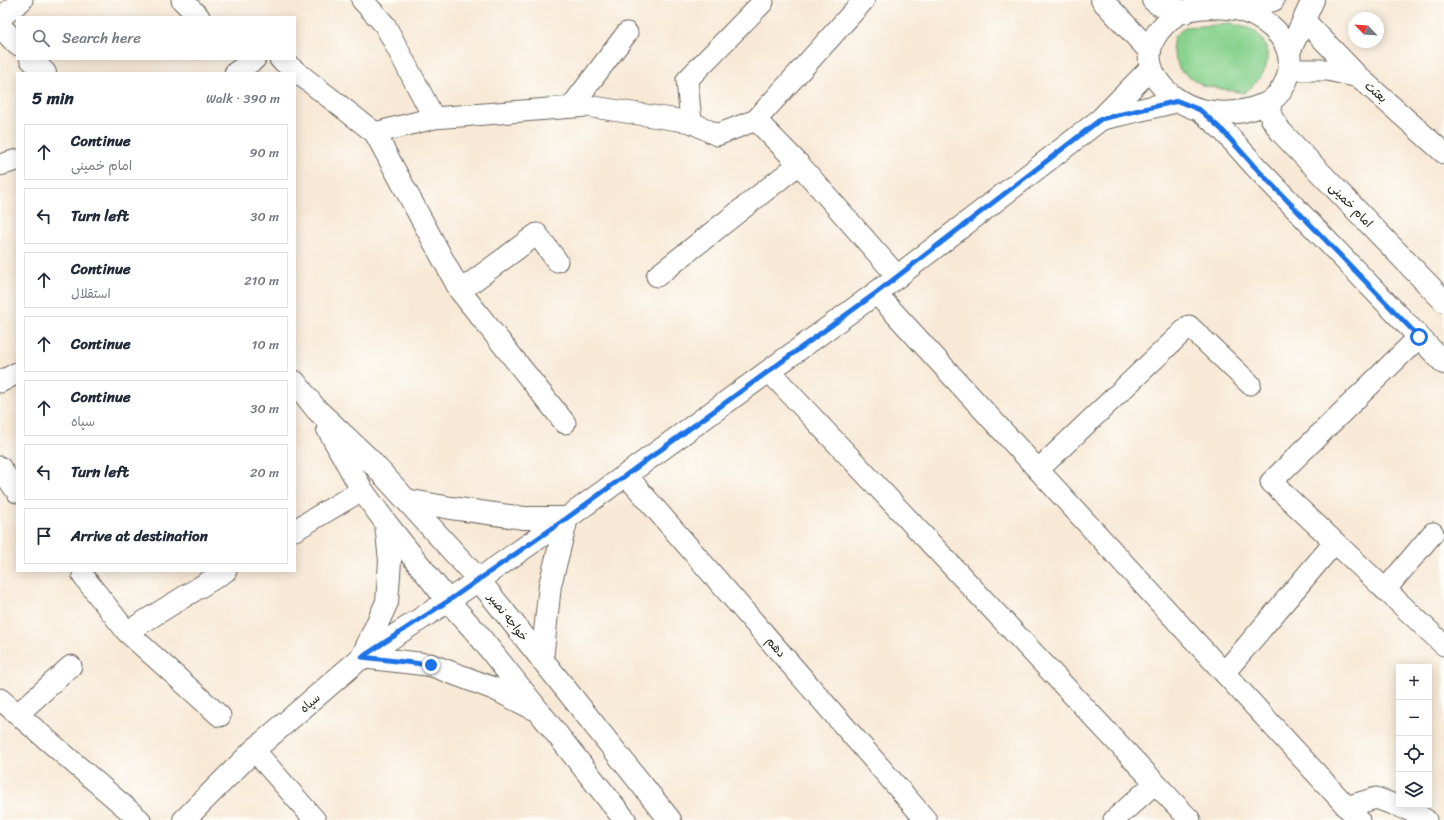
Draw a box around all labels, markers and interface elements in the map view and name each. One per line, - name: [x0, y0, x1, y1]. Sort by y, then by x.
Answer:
- north arrow: [1348, 12, 1384, 48]
- search box: [16, 16, 296, 60]
- text: Search here: [62, 25, 141, 51]
- icon: search: [30, 27, 52, 49]
- street label: بعثت: [1359, 76, 1393, 108]
- text: 5 min: [32, 83, 74, 113]
- text: Walk · 390 m: [206, 87, 280, 110]
- text: Continue: [71, 128, 131, 154]
- icon: ahead: [33, 141, 55, 163]
- text: 90 m: [249, 141, 279, 164]
- text: امام خمینی: [71, 154, 132, 177]
- street label: امام خمینی: [1324, 177, 1379, 233]
- text: Turn left: [71, 203, 129, 229]
- icon: left: [33, 205, 55, 227]
- text: 30 m: [250, 205, 279, 228]
- text: Continue: [71, 256, 131, 282]
- icon: ahead: [33, 269, 55, 291]
- text: 210 m: [244, 269, 279, 292]
- text: استقلال: [71, 282, 111, 305]
- route start: [1410, 328, 1428, 346]
- text: Continue: [71, 331, 131, 357]
- icon: ahead: [33, 333, 55, 355]
- text: 10 m: [252, 333, 279, 356]
- text: Continue: [71, 384, 131, 410]
- icon: ahead: [33, 397, 55, 419]
- text: 30 m: [250, 397, 279, 420]
- text: سپاه: [71, 410, 95, 433]
- text: Turn left: [71, 459, 129, 485]
- icon: left: [33, 461, 55, 483]
- text: 20 m: [250, 461, 279, 484]
- text: Arrive at destination: [71, 523, 208, 549]
- icon: arrive: [33, 525, 55, 547]
- street label: خواجه نصیر: [481, 587, 534, 646]
- street label: دهم: [760, 631, 792, 663]
- route end: [422, 656, 440, 674]
- map controls: [1396, 664, 1432, 808]
- button: +: [1396, 664, 1432, 700]
- street label: سپاه: [294, 687, 326, 719]
- button: −: [1396, 700, 1432, 736]
- button: locate: [1396, 736, 1432, 772]
- button: layers: [1396, 772, 1432, 808]

